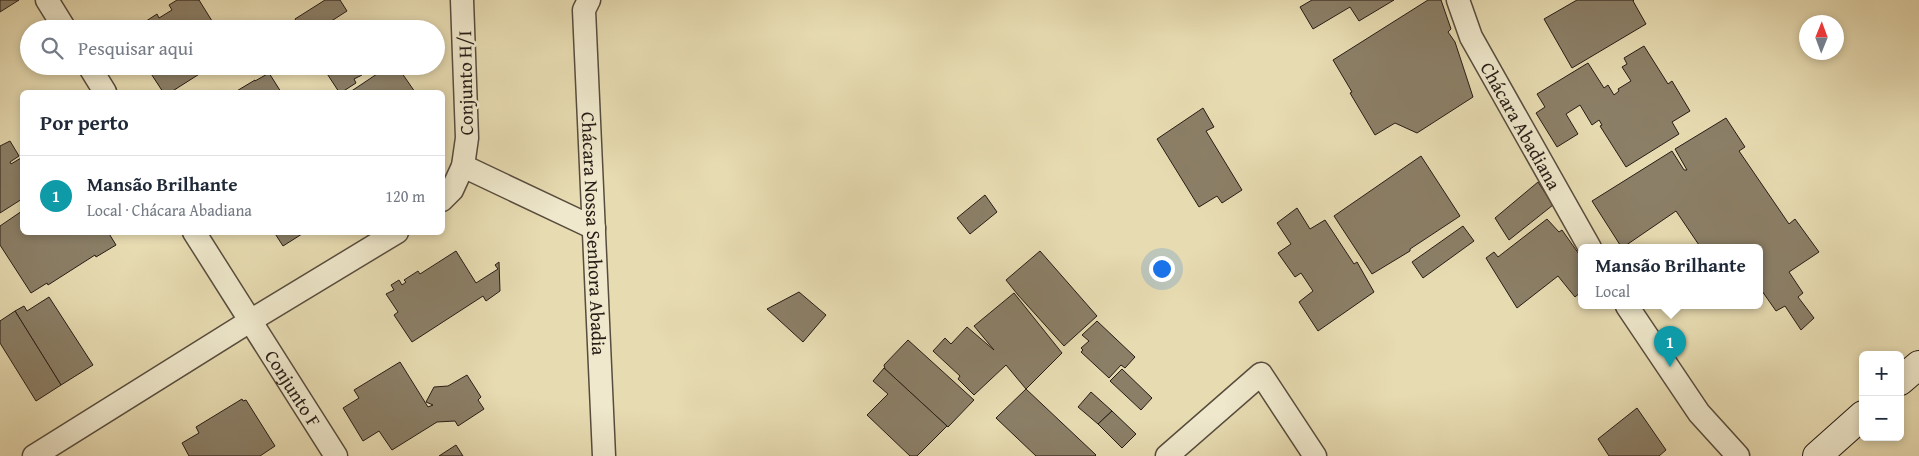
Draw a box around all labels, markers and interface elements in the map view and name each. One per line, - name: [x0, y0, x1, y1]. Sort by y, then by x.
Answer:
- north arrow: [1799, 15, 1844, 60]
- search box: [20, 20, 445, 75]
- street label: Conjunto H/I: [450, 30, 480, 136]
- icon: search: [38, 34, 66, 62]
- text: Pesquisar aqui: [78, 34, 193, 62]
- street label: Chácara Abadiana: [1474, 57, 1568, 195]
- text: Por perto: [40, 107, 129, 138]
- street label: Chácara Nossa Senhora Abadia: [575, 111, 613, 356]
- text: Mansão Brilhante: [87, 170, 237, 198]
- text: 1: [52, 184, 60, 208]
- text: 120 m: [385, 184, 425, 208]
- text: Local · Chácara Abadiana: [87, 198, 252, 222]
- popup: [1578, 244, 1763, 309]
- text: Mansão Brilhante: [1595, 251, 1746, 279]
- your location: [1149, 256, 1175, 282]
- text: Local: [1595, 279, 1630, 303]
- pin: 1: [1654, 326, 1686, 367]
- street label: Conjunto F: [258, 344, 328, 432]
- map controls: [1859, 351, 1904, 441]
- button: +: [1859, 351, 1904, 396]
- button: −: [1859, 396, 1904, 441]

